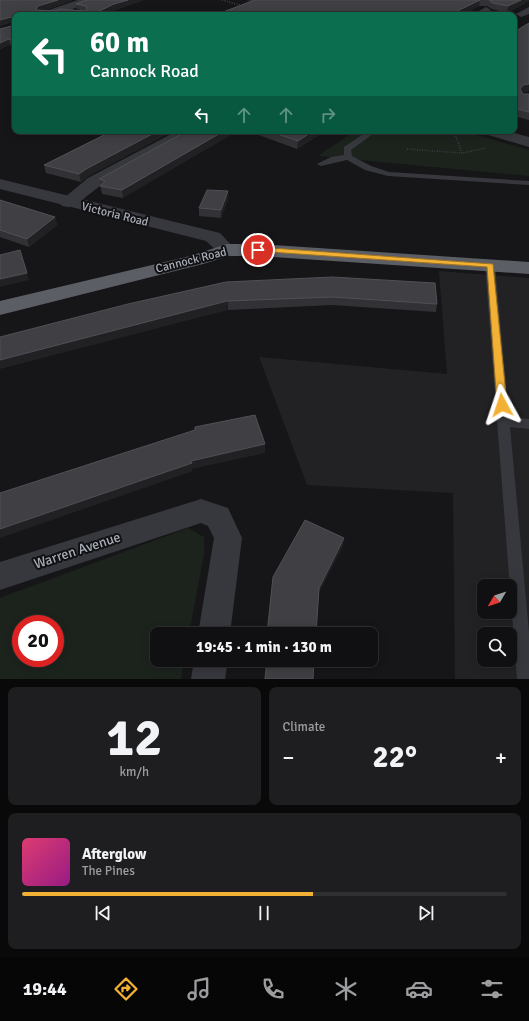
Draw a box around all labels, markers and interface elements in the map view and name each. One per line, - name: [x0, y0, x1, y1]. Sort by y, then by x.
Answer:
- text: 60 m: [90, 26, 149, 60]
- icon: left: [24, 28, 76, 80]
- text: Cannock Road: [90, 60, 199, 82]
- icon: left: [191, 104, 213, 126]
- icon: ahead: [233, 104, 255, 126]
- icon: ahead: [275, 104, 297, 126]
- icon: right: [317, 104, 339, 126]
- street label: Victoria Road: [80, 199, 150, 230]
- pin: [241, 233, 275, 267]
- icon: arrive: [247, 239, 269, 261]
- street label: Cannock Road: [154, 244, 228, 277]
- position arrow: [481, 384, 523, 426]
- street label: Warren Avenue: [32, 528, 123, 572]
- north arrow: [477, 579, 517, 619]
- map controls: [477, 579, 517, 667]
- speed limit sign: 20: [12, 615, 64, 667]
- button: search: [477, 627, 517, 667]
- text: 19:45 · 1 min · 130 m: [196, 638, 332, 656]
- text: 12: [106, 706, 162, 770]
- text: Climate: [283, 719, 325, 735]
- text: 22°: [373, 739, 417, 776]
- text: −: [283, 744, 294, 771]
- text: +: [495, 744, 507, 771]
- text: km/h: [120, 764, 149, 780]
- text: Afterglow: [82, 845, 146, 863]
- text: The Pines: [82, 863, 135, 879]
- icon: previous: [92, 902, 114, 924]
- icon: pause: [253, 902, 275, 924]
- icon: next: [415, 902, 437, 924]
- icon: directions: [112, 975, 140, 1003]
- icon: music: [185, 975, 213, 1003]
- icon: phone: [259, 975, 287, 1003]
- icon: climate: [332, 975, 360, 1003]
- icon: car: [405, 975, 433, 1003]
- icon: filters: [478, 975, 506, 1003]
- text: 19:44: [23, 978, 67, 1000]

